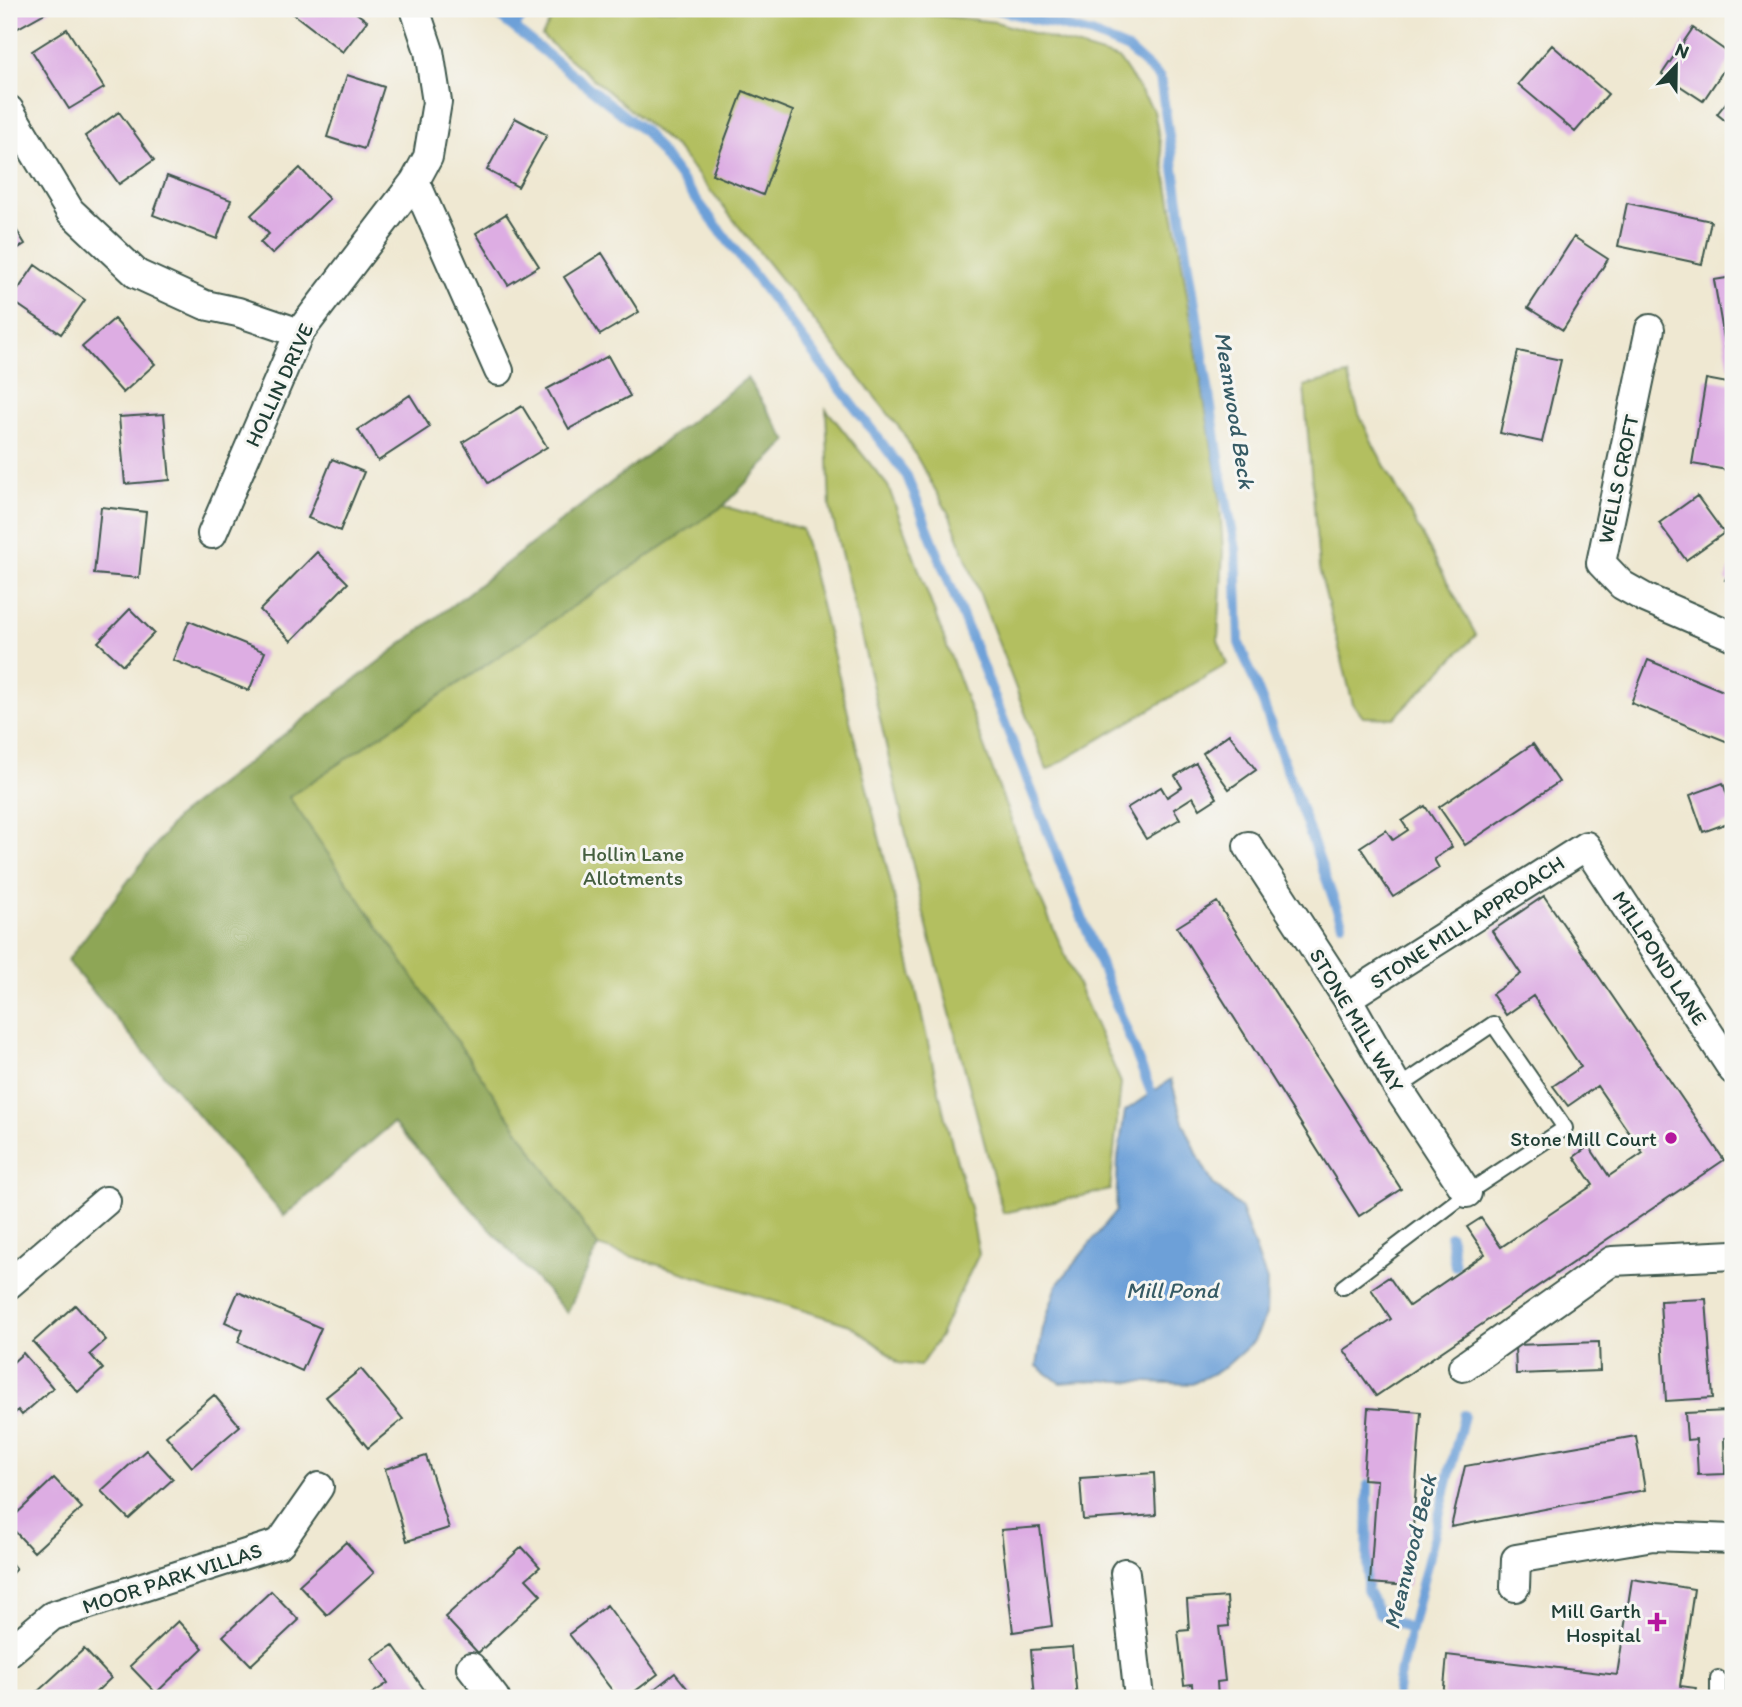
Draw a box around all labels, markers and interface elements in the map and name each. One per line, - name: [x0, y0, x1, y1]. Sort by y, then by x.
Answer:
- north arrow: [1640, 32, 1710, 102]
- text: N: [1672, 38, 1692, 64]
- street label: HOLLIN DRIVE: [239, 319, 319, 451]
- water label: Meanwood Beck: [1209, 330, 1261, 492]
- street label: WELLS CROFT: [1592, 412, 1644, 546]
- park label: Hollin Lane Allotments: [582, 841, 684, 890]
- street label: STONE MILL APPROACH: [1365, 850, 1569, 994]
- street label: MILLPOND LANE: [1607, 886, 1713, 1030]
- street label: STONE MILL WAY: [1304, 944, 1410, 1096]
- place label: Stone Mill Court: [1510, 1126, 1657, 1151]
- marker: Stone Mill Court: [1663, 1130, 1679, 1146]
- water label: Mill Pond: [1126, 1276, 1221, 1304]
- water label: Meanwood Beck: [1377, 1471, 1443, 1632]
- street label: MOOR PARK VILLAS: [79, 1537, 265, 1619]
- place label: Mill Garth Hospital: [1551, 1598, 1641, 1647]
- marker: Mill Garth Hospital: [1647, 1612, 1667, 1632]

